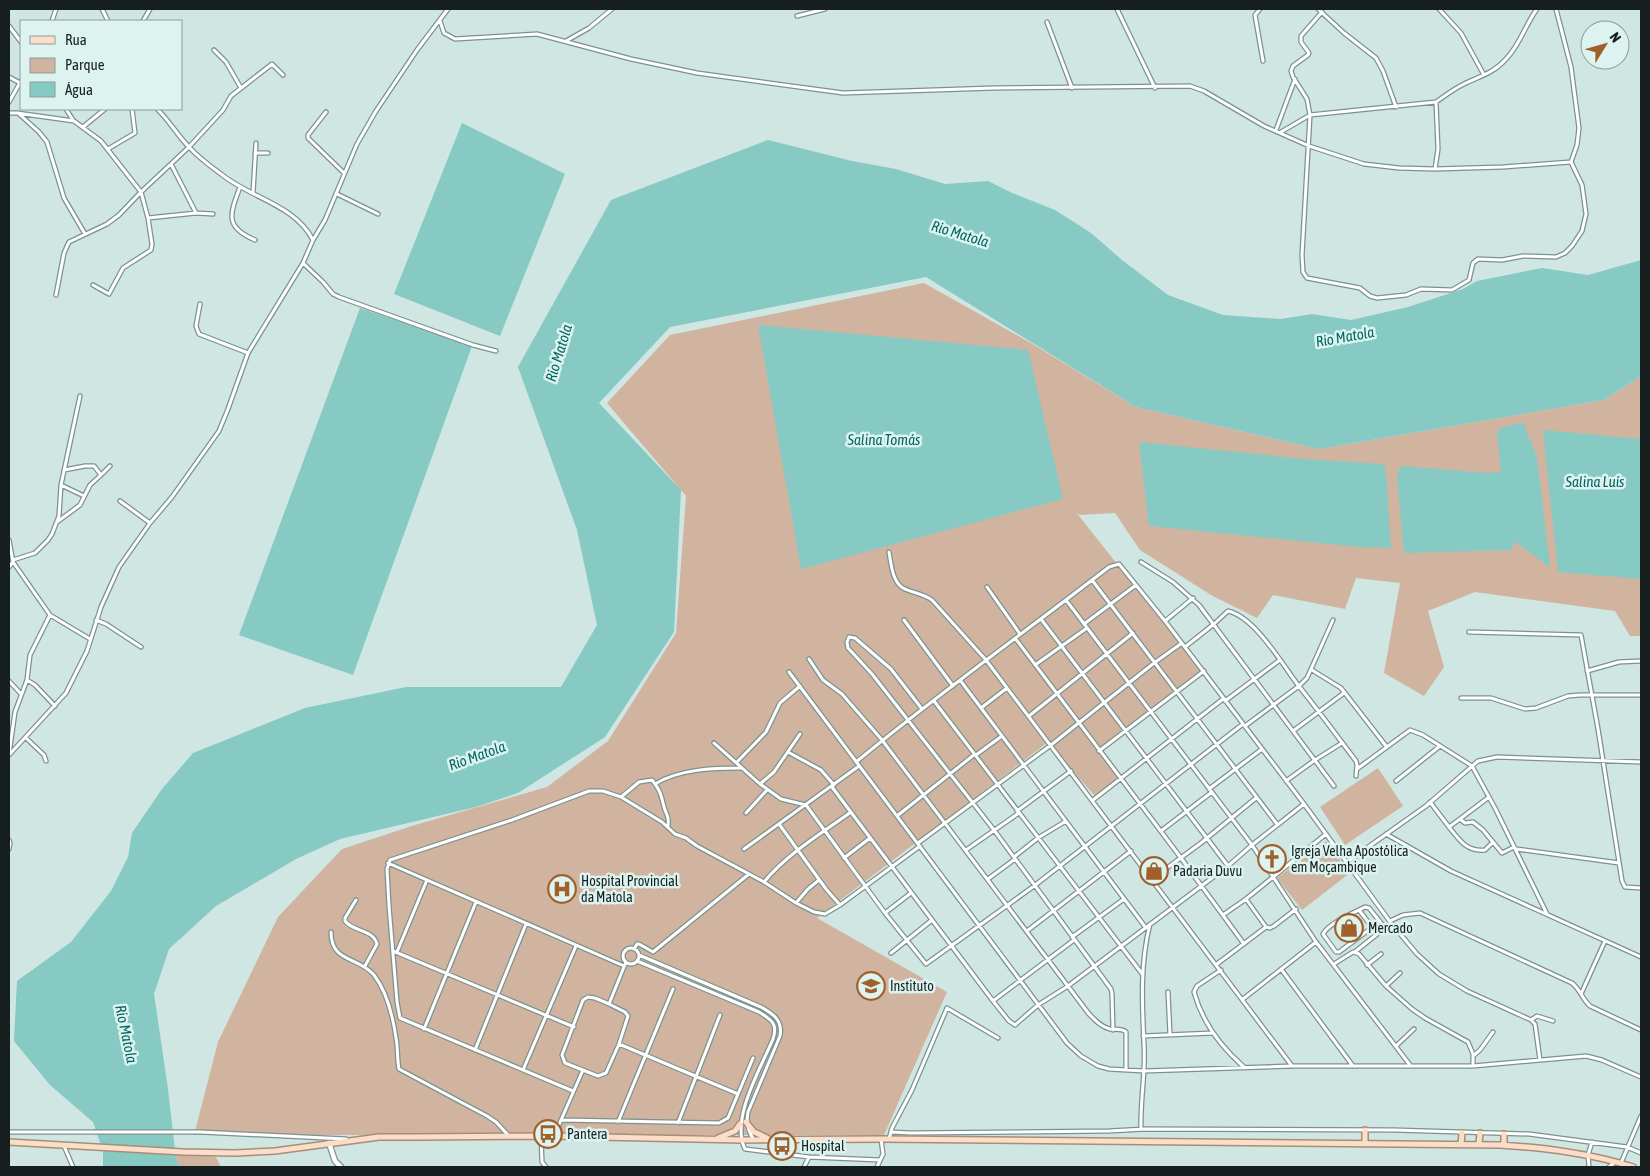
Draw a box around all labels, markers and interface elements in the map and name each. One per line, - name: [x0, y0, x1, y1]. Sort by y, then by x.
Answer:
- legend: [20, 20, 182, 110]
- north arrow: [1580, 20, 1630, 70]
- text: N: [1607, 29, 1624, 45]
- text: Rua: [65, 31, 87, 48]
- text: Parque: [65, 56, 105, 73]
- text: Água: [65, 81, 93, 98]
- water label: Rio Matola: [929, 217, 991, 250]
- water label: Rio Matola: [542, 322, 575, 384]
- water label: Rio Matola: [1314, 323, 1375, 350]
- water label: Salina Tomás: [847, 431, 920, 448]
- water label: Salina Luís: [1565, 473, 1624, 490]
- water label: Rio Matola: [446, 737, 507, 774]
- place label: Igreja Velha Apostólica em Moçambique: [1291, 843, 1409, 875]
- church icon: Igreja Velha Apostólica em Moçambique: [1257, 844, 1287, 874]
- shop icon: Padaria Duvu: [1139, 856, 1169, 886]
- place label: Padaria Duvu: [1173, 863, 1242, 879]
- place label: Hospital Provincial da Matola: [581, 873, 679, 905]
- hospital icon: Hospital Provincial da Matola: [547, 874, 577, 904]
- shop icon: Mercado: [1334, 913, 1364, 943]
- place label: Mercado: [1368, 920, 1413, 936]
- school or university icon: Instituto: [856, 971, 886, 1001]
- place label: Instituto: [890, 978, 934, 994]
- water label: Rio Matola: [112, 1003, 141, 1065]
- bus stop icon: Pantera: [533, 1119, 563, 1149]
- place label: Pantera: [567, 1126, 608, 1142]
- bus stop icon: Hospital: [767, 1131, 797, 1161]
- place label: Hospital: [801, 1138, 845, 1154]

